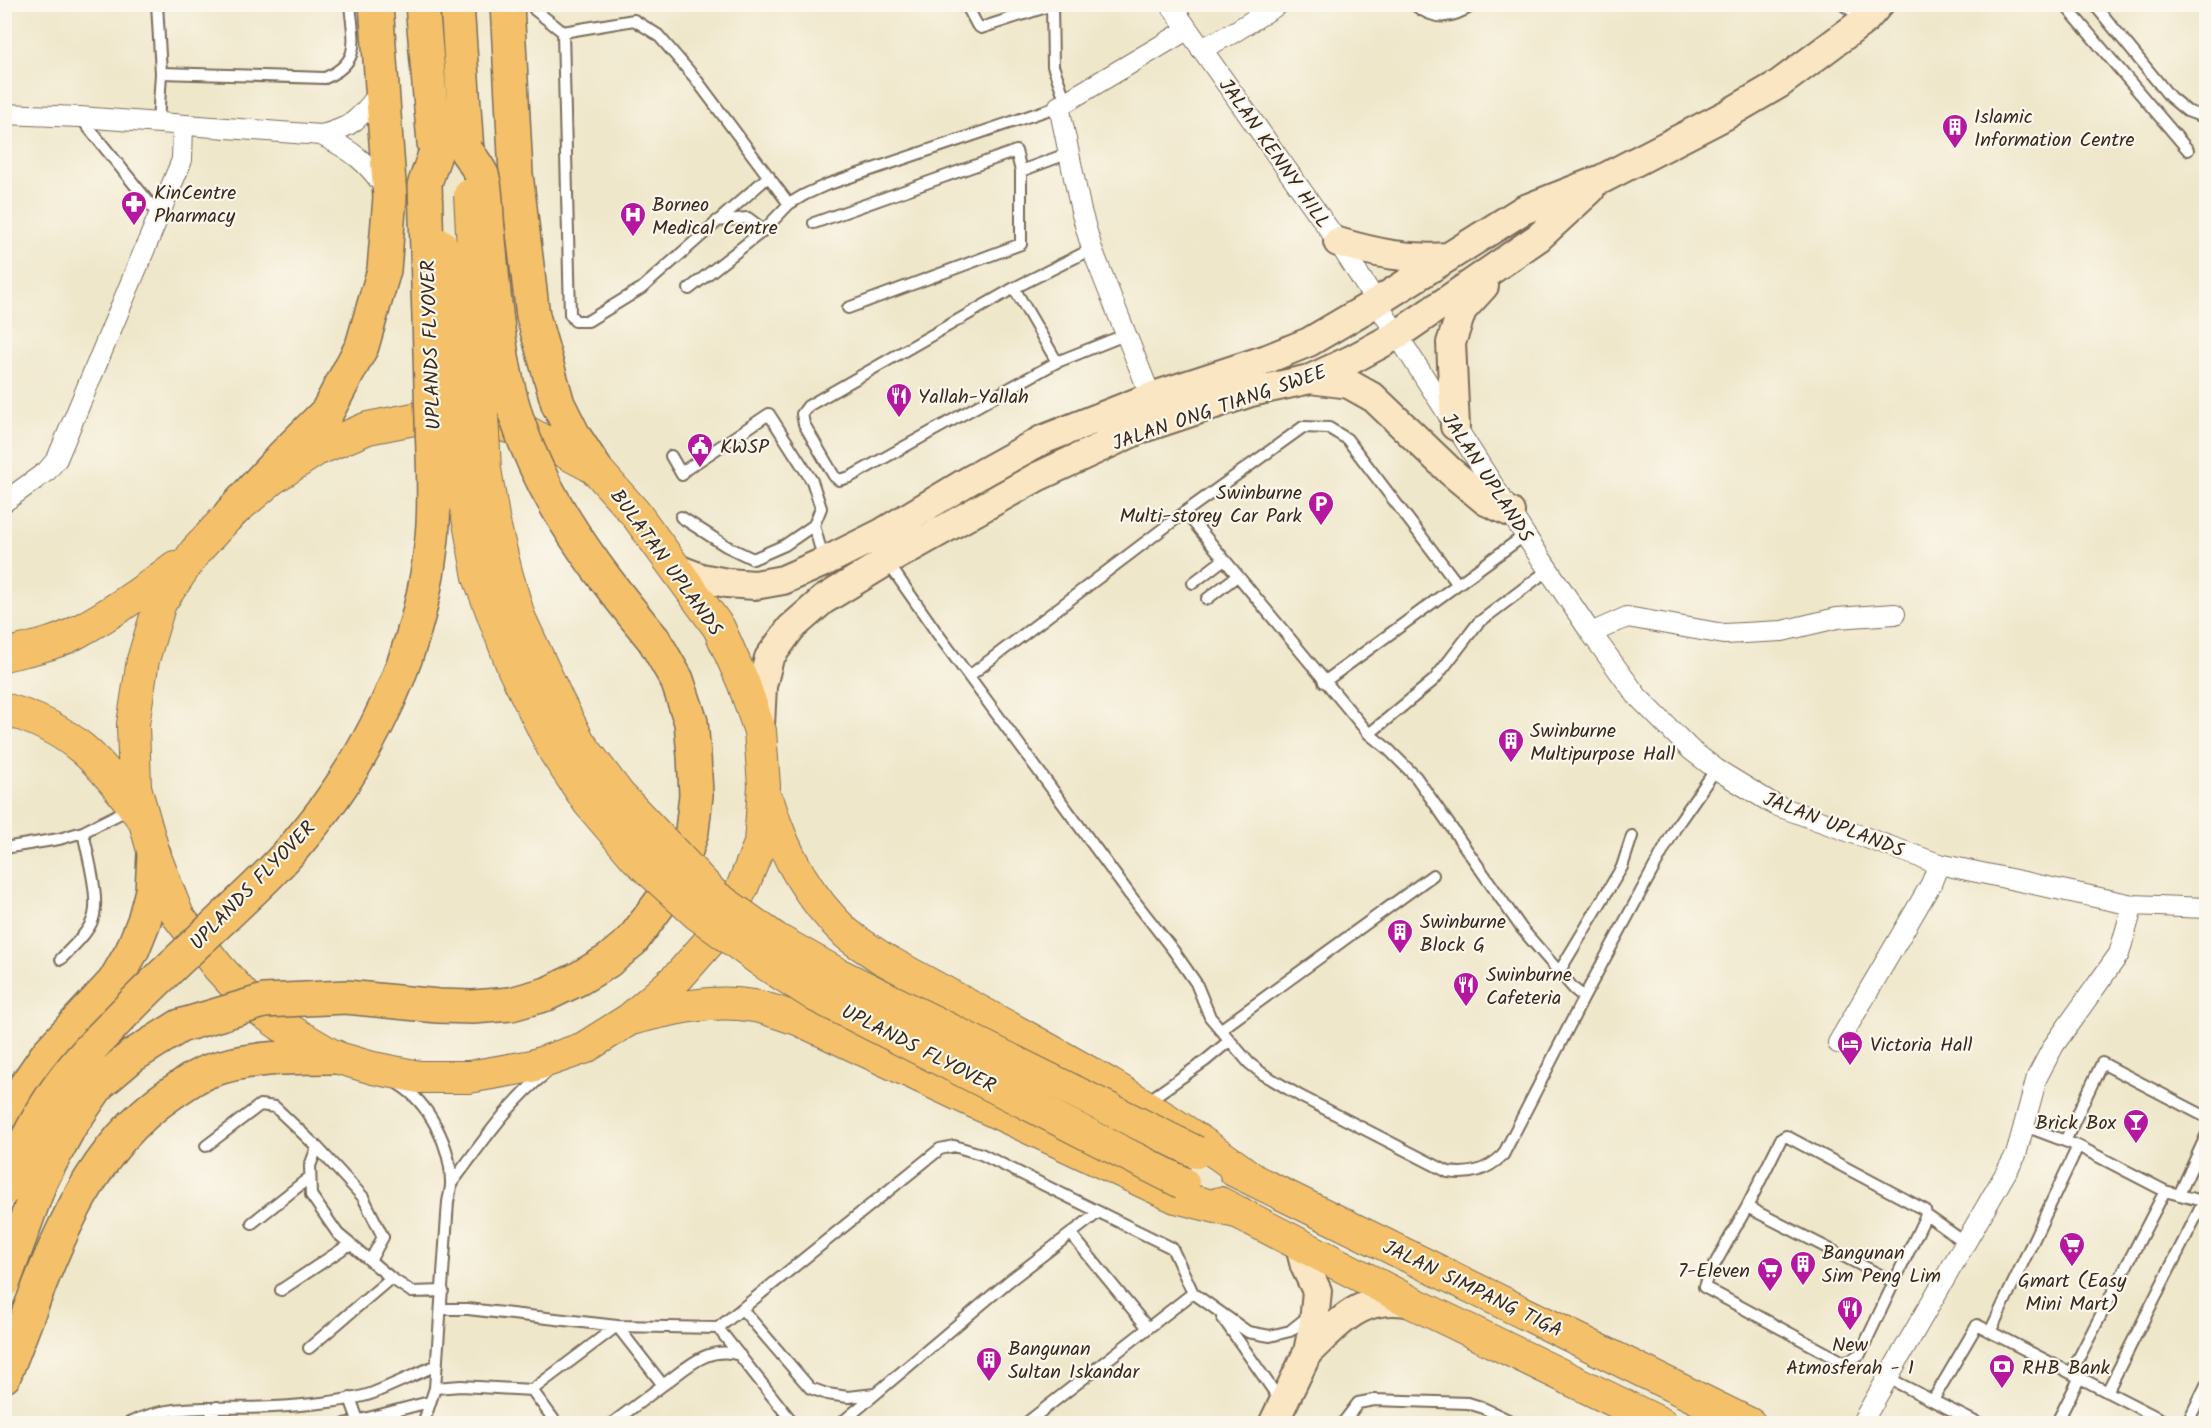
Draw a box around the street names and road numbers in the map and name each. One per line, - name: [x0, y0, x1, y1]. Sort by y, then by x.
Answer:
- street label: JALAN KENNY HILL: [1209, 72, 1337, 236]
- street label: UPLANDS FLYOVER: [413, 259, 451, 431]
- street label: JALAN ONG TIANG SWEE: [1108, 357, 1332, 461]
- street label: JALAN UPLANDS: [1432, 407, 1541, 550]
- street label: BULATAN UPLANDS: [601, 483, 730, 644]
- street label: JALAN UPLANDS: [1758, 784, 1909, 868]
- street label: UPLANDS FLYOVER: [183, 814, 324, 959]
- street label: UPLANDS FLYOVER: [835, 997, 1001, 1103]
- street label: JALAN SIMPANG TIGA: [1377, 1232, 1568, 1347]

